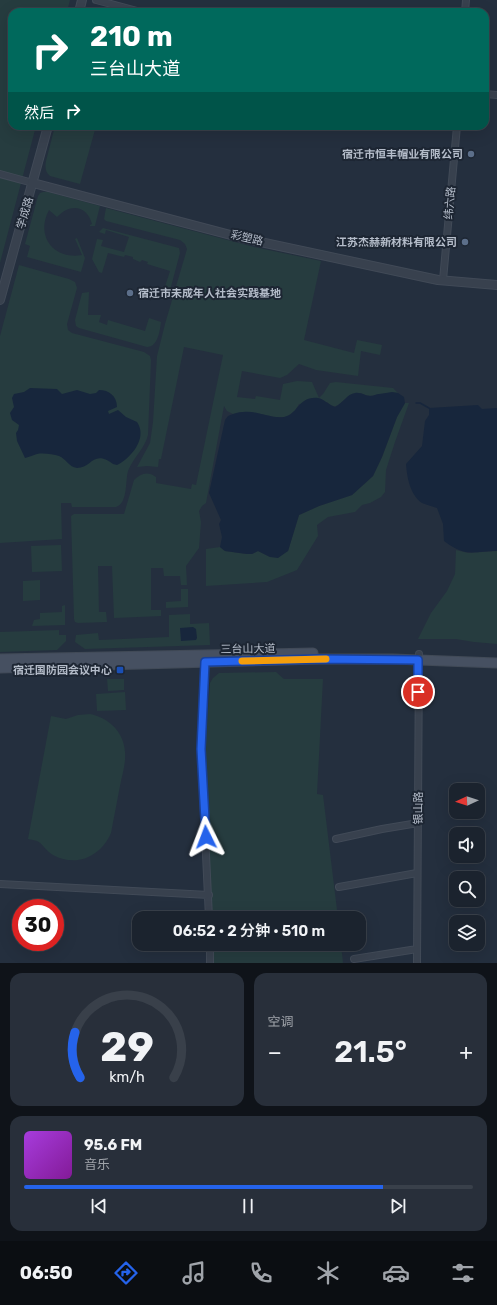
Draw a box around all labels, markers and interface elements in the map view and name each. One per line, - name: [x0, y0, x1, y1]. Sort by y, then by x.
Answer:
- text: 210 m: [90, 20, 173, 53]
- icon: right: [24, 24, 76, 76]
- text: 三台山大道: [90, 58, 180, 80]
- icon: right: [62, 100, 84, 122]
- text: 然后: [24, 104, 54, 122]
- place label: 宿迁市恒丰帽业有限公司: [342, 148, 463, 161]
- marker: 宿迁市恒丰帽业有限公司: [466, 149, 476, 159]
- street label: 纬六路: [442, 186, 458, 220]
- street label: 学成路: [14, 195, 36, 231]
- street label: 彩塑路: [229, 228, 265, 248]
- place label: 江苏杰赫新材料有限公司: [336, 236, 457, 249]
- marker: 江苏杰赫新材料有限公司: [460, 237, 470, 247]
- place label: 宿迁市未成年人社会实践基地: [138, 287, 281, 300]
- marker: 宿迁市未成年人社会实践基地: [125, 288, 135, 298]
- street label: 三台山大道: [220, 642, 276, 656]
- place label: 宿迁国防园会议中心: [13, 664, 112, 677]
- marker: 宿迁国防园会议中心: [115, 665, 125, 675]
- pin: [401, 675, 435, 709]
- icon: arrive: [407, 681, 429, 703]
- north arrow: [449, 783, 485, 819]
- map controls: [449, 783, 485, 951]
- street label: 银山路: [412, 792, 425, 825]
- position arrow: [185, 816, 227, 858]
- button: sound: [449, 827, 485, 863]
- button: search: [449, 871, 485, 907]
- speed limit sign: 30: [12, 899, 64, 951]
- button: layers: [449, 915, 485, 951]
- text: 06:52 · 2 分钟 · 510 m: [173, 922, 325, 940]
- text: 空调: [268, 1014, 294, 1029]
- text: 29: [100, 1021, 154, 1070]
- text: 21.5°: [334, 1034, 407, 1070]
- text: −: [268, 1039, 282, 1066]
- text: +: [459, 1039, 473, 1066]
- text: km/h: [109, 1068, 145, 1085]
- text: 95.6 FM: [84, 1136, 142, 1154]
- text: 音乐: [84, 1157, 110, 1172]
- icon: previous: [88, 1195, 110, 1217]
- icon: pause: [237, 1195, 259, 1217]
- icon: next: [387, 1195, 409, 1217]
- icon: directions: [112, 1259, 140, 1287]
- icon: music: [180, 1259, 208, 1287]
- icon: phone: [247, 1259, 275, 1287]
- icon: climate: [314, 1259, 342, 1287]
- icon: car: [382, 1259, 410, 1287]
- icon: filters: [449, 1259, 477, 1287]
- text: 06:50: [20, 1262, 73, 1284]

